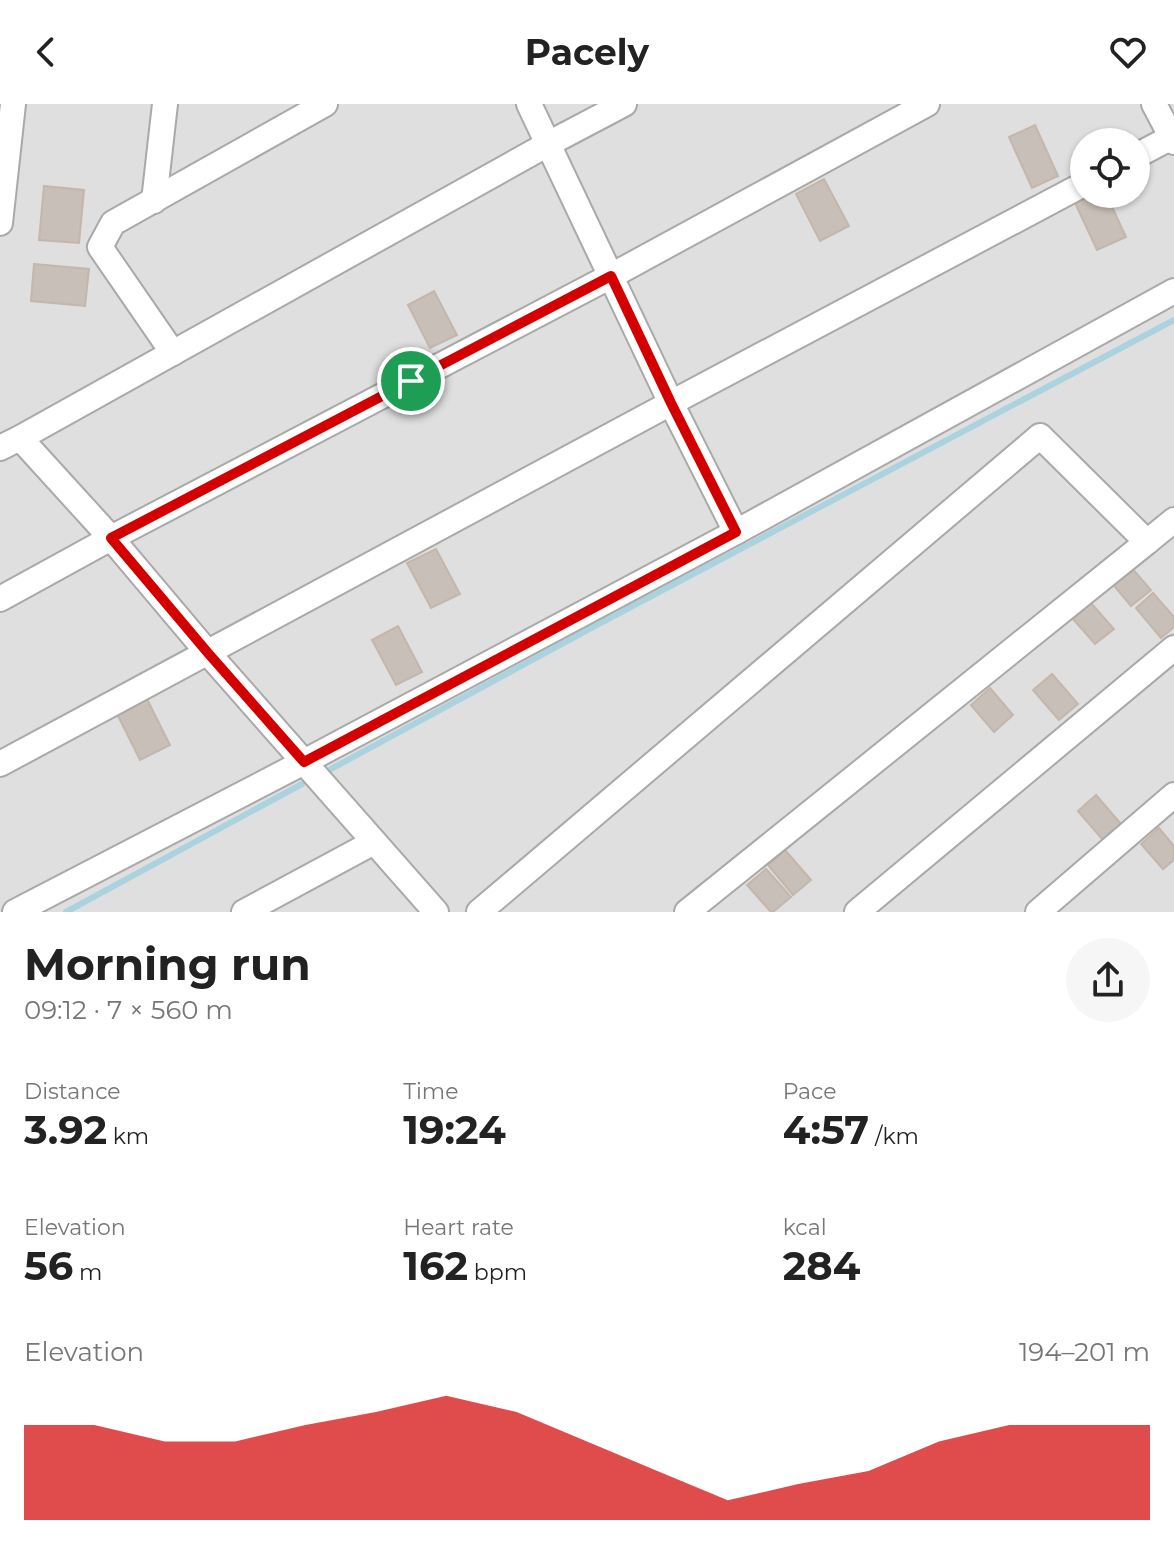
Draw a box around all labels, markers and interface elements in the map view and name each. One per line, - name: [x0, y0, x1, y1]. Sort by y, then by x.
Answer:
- icon: back: [24, 30, 68, 74]
- text: Pacely: [525, 30, 649, 74]
- icon: heart: [1106, 30, 1150, 74]
- map controls: [1070, 128, 1150, 208]
- button: locate: [1070, 128, 1150, 208]
- pin: [377, 347, 445, 415]
- icon: arrive: [389, 359, 433, 403]
- text: Morning run: [24, 937, 311, 991]
- button: share: [1066, 938, 1150, 1022]
- text: 09:12 · 7 × 560 m: [24, 994, 233, 1026]
- text: Distance: [24, 1078, 121, 1105]
- text: Time: [403, 1078, 459, 1105]
- text: Pace: [783, 1078, 837, 1105]
- text: 3.92: [24, 1105, 107, 1154]
- text: 19:24: [403, 1105, 506, 1154]
- text: 4:57: [783, 1105, 869, 1154]
- text: km: [107, 1123, 149, 1150]
- text: /km: [869, 1123, 919, 1150]
- text: Elevation: [24, 1214, 126, 1241]
- text: Heart rate: [403, 1214, 514, 1241]
- text: kcal: [783, 1214, 827, 1241]
- text: 56: [24, 1241, 73, 1290]
- text: 162: [403, 1241, 468, 1290]
- text: 284: [783, 1241, 860, 1290]
- text: m: [73, 1259, 102, 1286]
- text: bpm: [468, 1259, 527, 1286]
- text: Elevation: [24, 1336, 144, 1368]
- text: 194–201 m: [1019, 1336, 1150, 1368]

